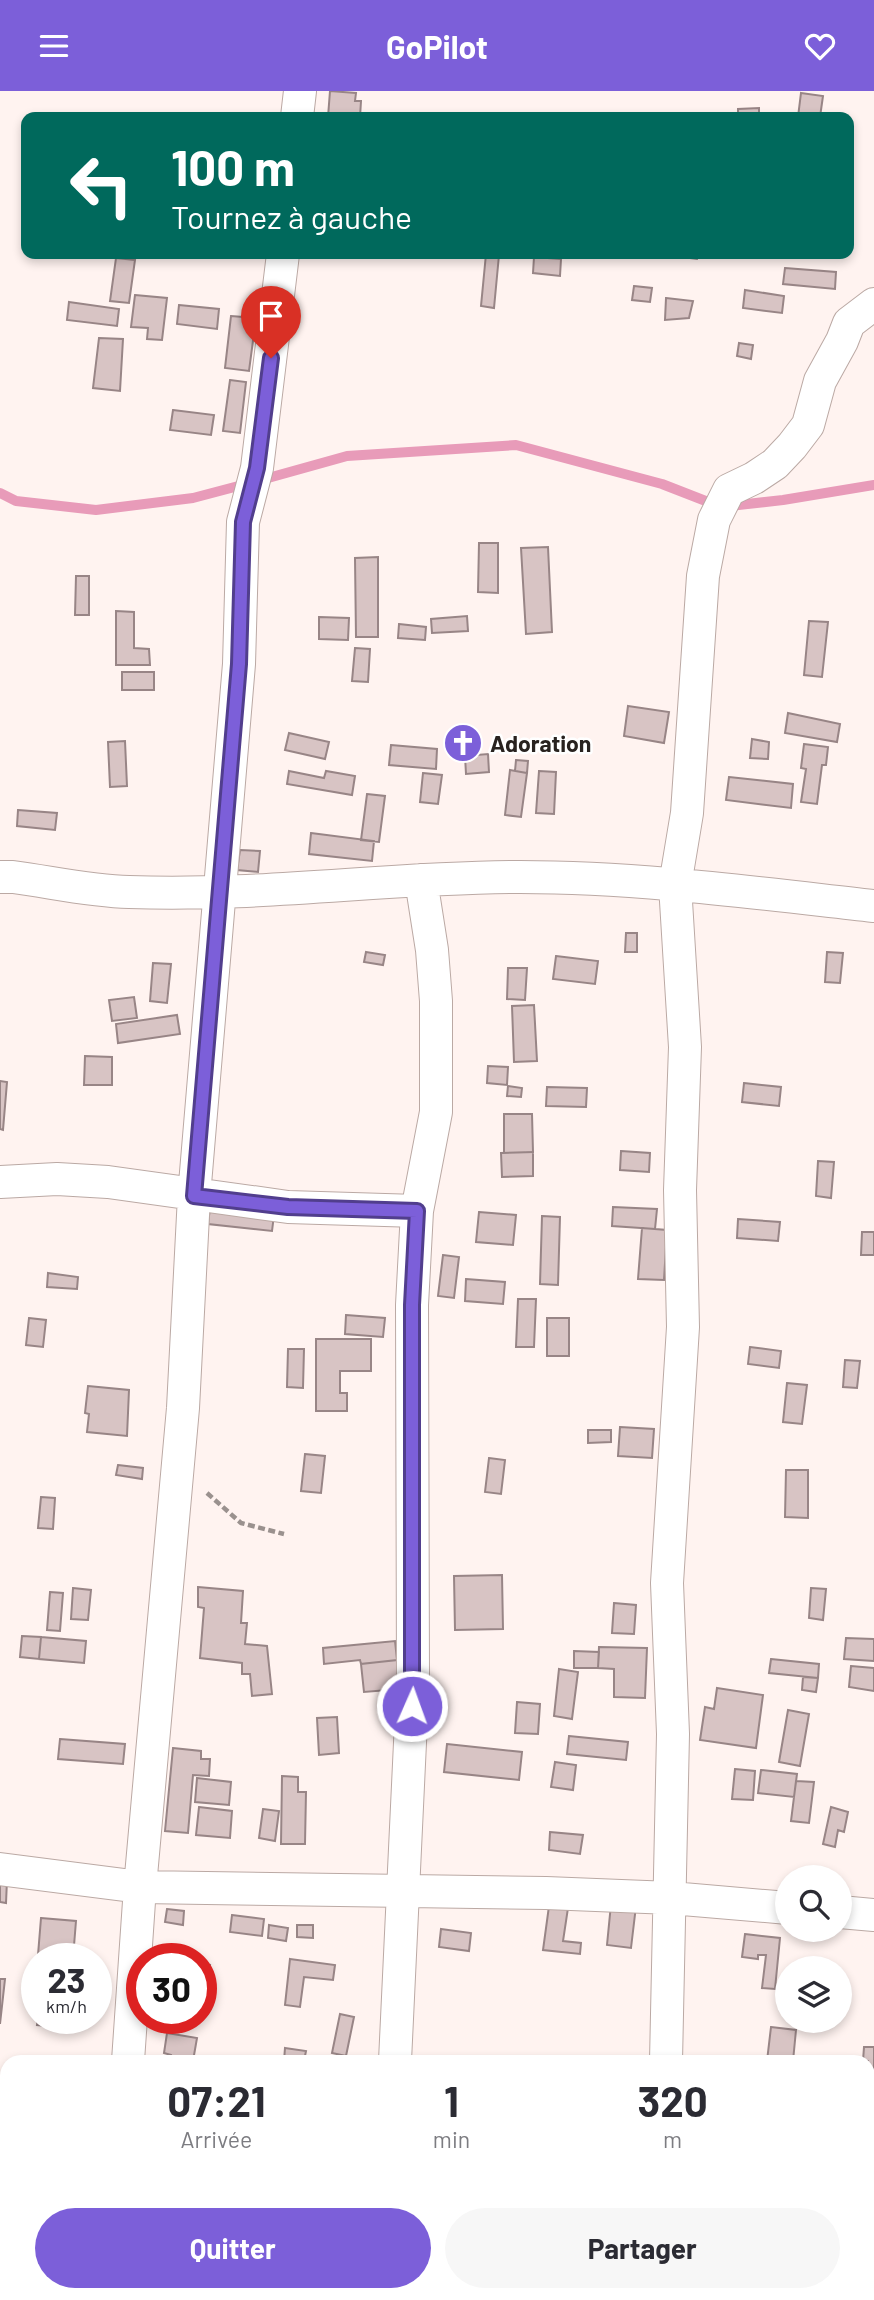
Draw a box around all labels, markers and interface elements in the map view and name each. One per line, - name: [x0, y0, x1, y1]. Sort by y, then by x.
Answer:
- icon: menu: [35, 27, 73, 65]
- text: GoPilot: [386, 27, 488, 65]
- icon: heart: [801, 27, 839, 65]
- text: 100 m: [171, 137, 295, 196]
- icon: left: [56, 140, 147, 231]
- text: Tournez à gauche: [171, 197, 412, 235]
- pin: [241, 286, 301, 358]
- icon: arrive: [252, 297, 290, 335]
- church icon: Adoration: [442, 722, 484, 764]
- place label: Adoration: [490, 729, 591, 757]
- position arrow: [375, 1669, 449, 1743]
- map controls: [775, 1865, 852, 2033]
- button: search: [775, 1865, 852, 1942]
- speed limit sign: 30: [126, 1943, 217, 2034]
- button: layers: [775, 1956, 852, 2033]
- text: 23: [47, 1958, 86, 2000]
- text: km/h: [46, 1995, 87, 2017]
- text: 07:21: [167, 2075, 266, 2125]
- text: 1: [444, 2075, 459, 2125]
- text: 320: [637, 2075, 708, 2125]
- text: Arrivée: [181, 2125, 252, 2153]
- text: min: [433, 2125, 470, 2153]
- text: m: [663, 2125, 682, 2153]
- button: Quitter: [35, 2208, 431, 2288]
- button: Partager: [445, 2208, 840, 2288]

